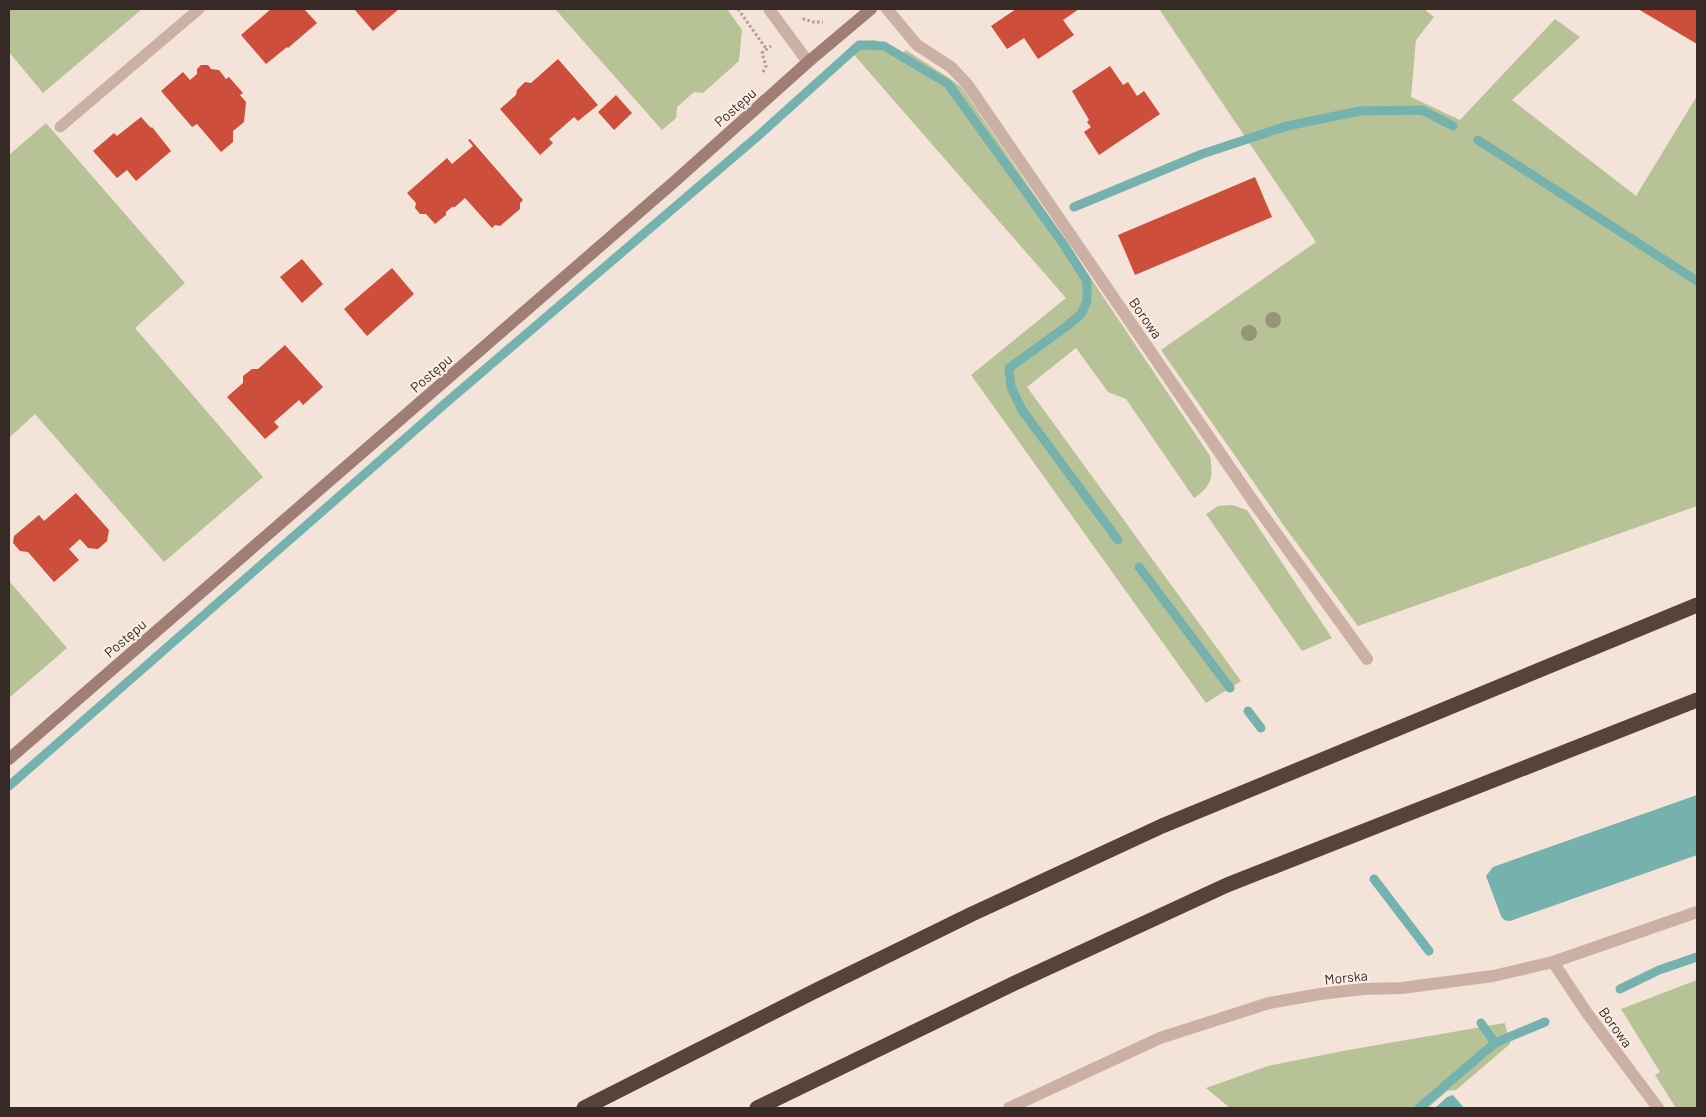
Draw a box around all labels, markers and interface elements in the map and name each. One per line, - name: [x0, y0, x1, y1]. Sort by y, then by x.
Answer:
- street label: Postępu: [711, 84, 759, 130]
- street label: Borowa: [1126, 294, 1166, 342]
- street label: Postępu: [407, 350, 455, 396]
- street label: Postępu: [101, 615, 149, 661]
- street label: Morska: [1323, 966, 1369, 988]
- street label: Borowa: [1596, 1003, 1636, 1051]

